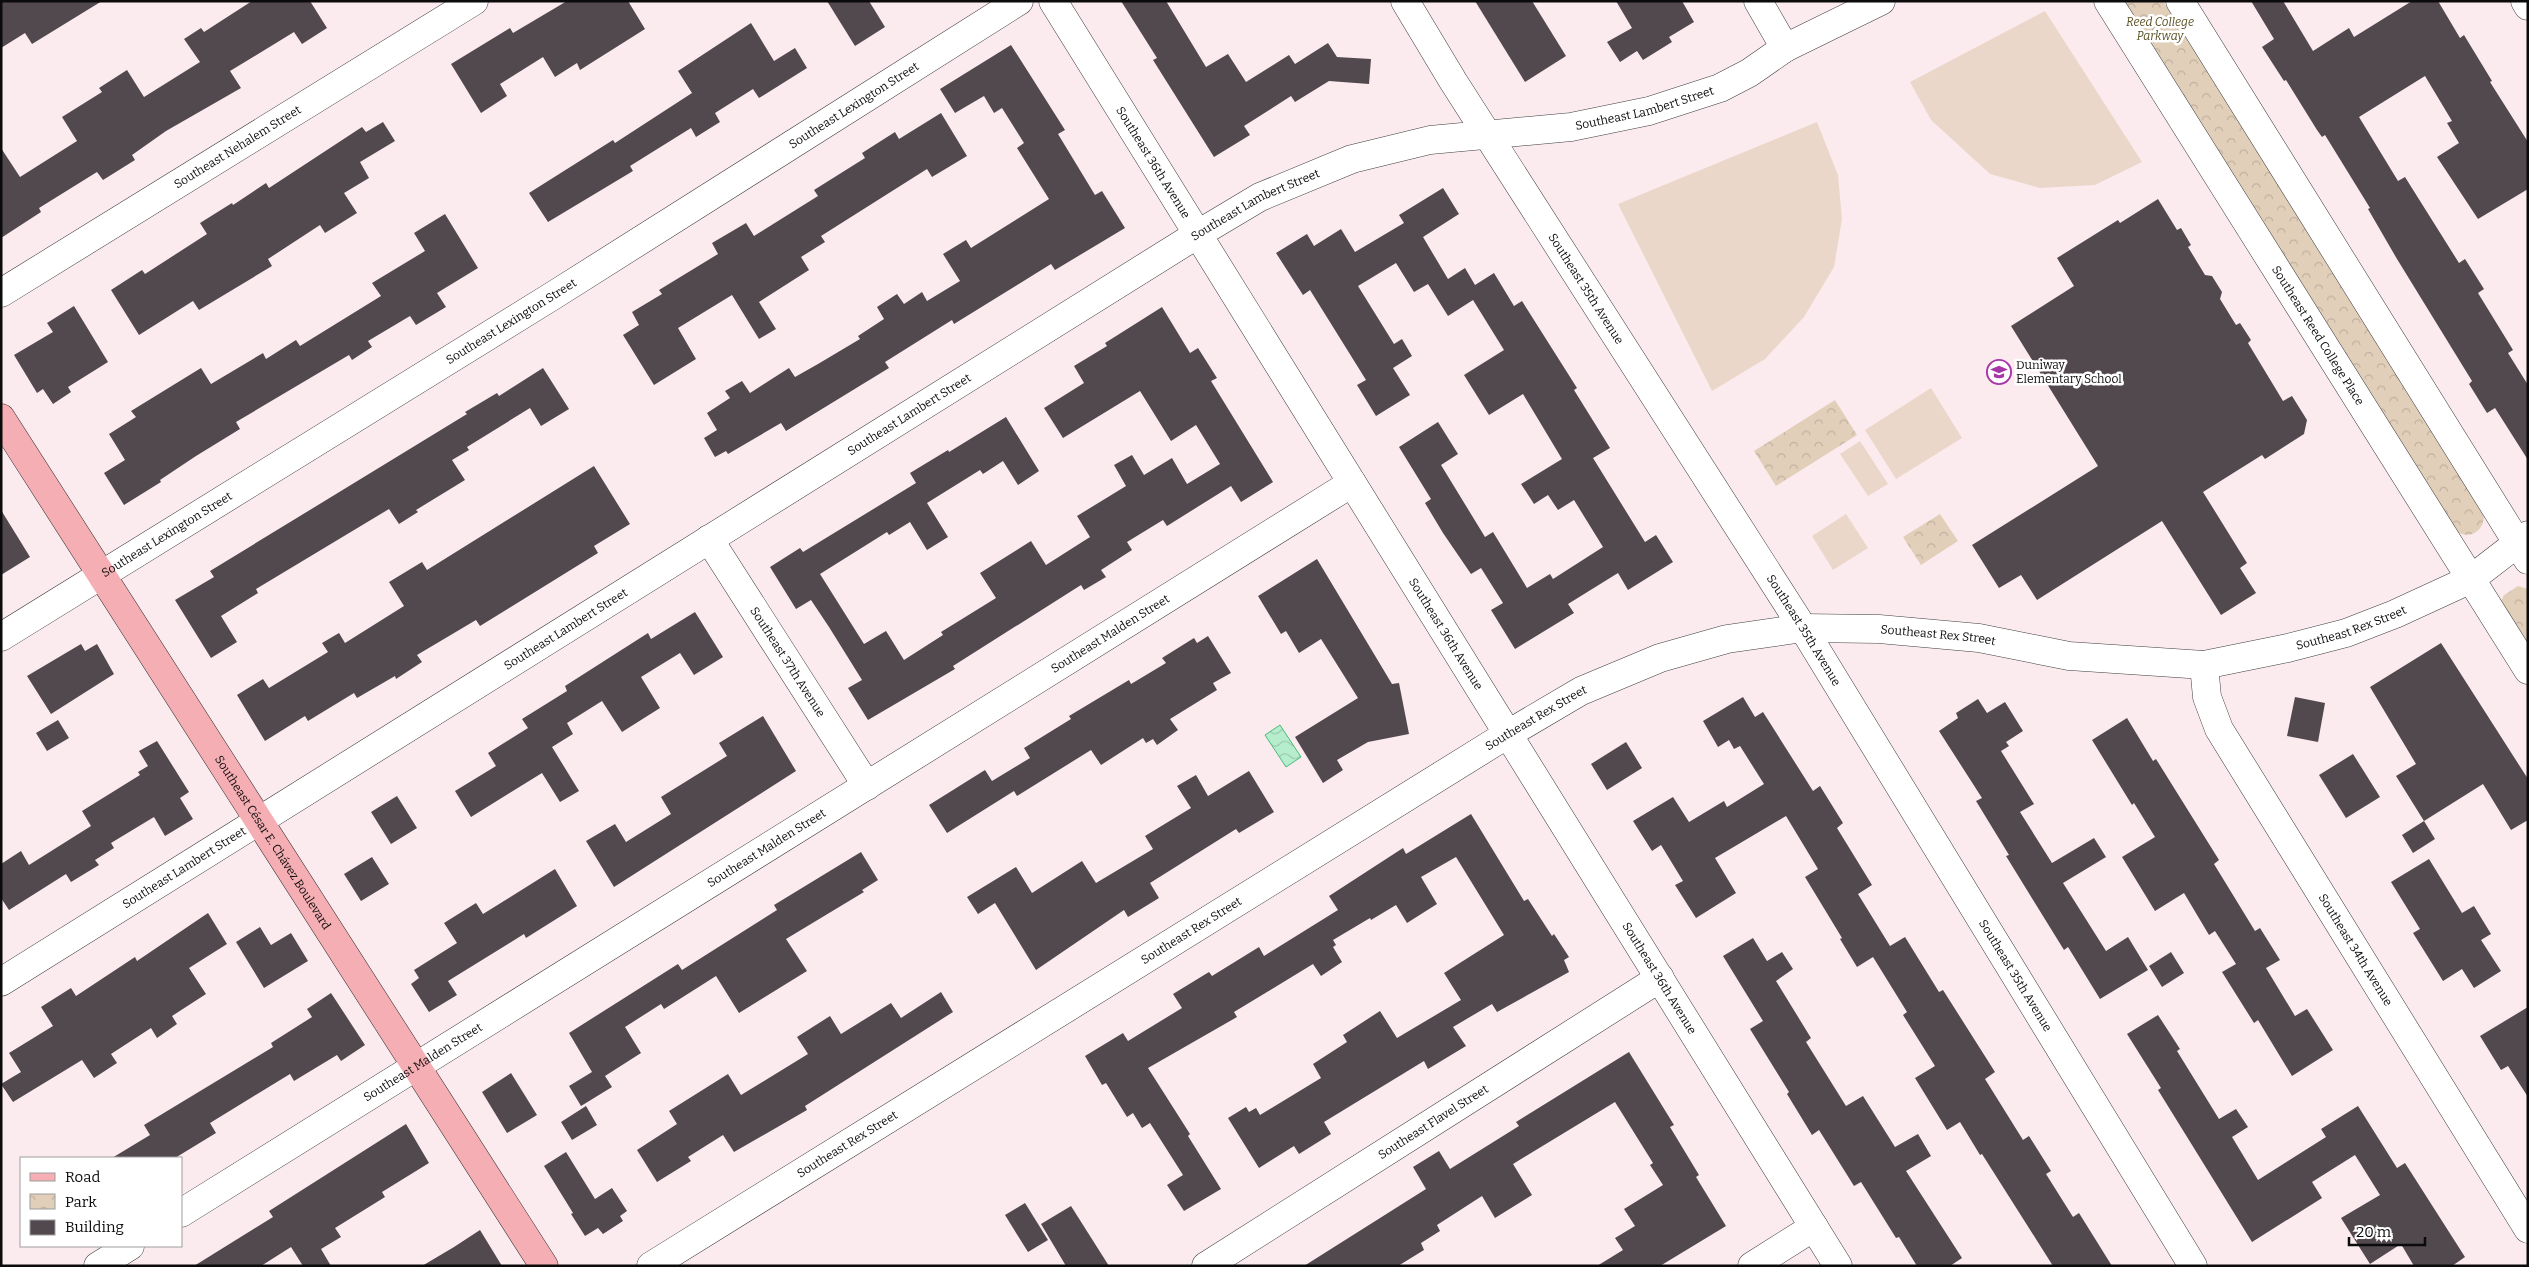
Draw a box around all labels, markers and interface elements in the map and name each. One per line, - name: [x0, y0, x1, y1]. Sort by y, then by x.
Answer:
- park label: Reed College Parkway: [2126, 15, 2194, 43]
- street label: Southeast Lexington Street: [786, 59, 922, 152]
- street label: Southeast Lambert Street: [1574, 83, 1716, 133]
- street label: Southeast Nehalem Street: [172, 102, 304, 191]
- street label: Southeast 36th Avenue: [1113, 104, 1193, 221]
- street label: Southeast Lambert Street: [1188, 166, 1322, 244]
- street label: Southeast 35th Avenue: [1545, 231, 1626, 347]
- street label: Southeast Reed College Place: [2269, 263, 2367, 408]
- street label: Southeast Lexington Street: [443, 275, 580, 367]
- place label: Duniway Elementary School: [2016, 358, 2122, 386]
- school or university icon: Duniway Elementary School: [1986, 359, 2012, 385]
- street label: Southeast Lambert Street: [845, 370, 974, 458]
- street label: Southeast Lexington Street: [99, 488, 235, 580]
- street label: Southeast 35th Avenue: [1764, 572, 1844, 688]
- street label: Southeast 36th Avenue: [1406, 576, 1486, 693]
- street label: Southeast Lambert Street: [502, 585, 631, 673]
- street label: Southeast Malden Street: [1048, 591, 1173, 676]
- street label: Southeast Rex Street: [2295, 602, 2409, 653]
- street label: Southeast 37th Avenue: [747, 604, 828, 720]
- street label: Southeast Rex Street: [1880, 622, 1998, 648]
- street label: Southeast Rex Street: [1483, 682, 1589, 753]
- street label: Southeast César E. Chávez Boulevard: [212, 753, 334, 932]
- street label: Southeast Malden Street: [705, 805, 829, 890]
- street label: Southeast Lambert Street: [120, 823, 249, 911]
- street label: Southeast 34th Avenue: [2316, 891, 2395, 1008]
- street label: Southeast Rex Street: [1139, 894, 1245, 967]
- street label: Southeast 35th Avenue: [1976, 917, 2055, 1034]
- street label: Southeast 36th Avenue: [1619, 920, 1699, 1037]
- street label: Southeast Malden Street: [361, 1020, 485, 1104]
- street label: Southeast Flavel Street: [1376, 1082, 1491, 1162]
- street label: Southeast Rex Street: [794, 1107, 901, 1181]
- legend: [20, 1157, 182, 1247]
- text: Road: [65, 1168, 100, 1186]
- text: Park: [65, 1193, 97, 1211]
- scale bar: [2349, 1214, 2425, 1246]
- text: Building: [65, 1218, 124, 1236]
- text: 20 m: [2356, 1223, 2392, 1241]

